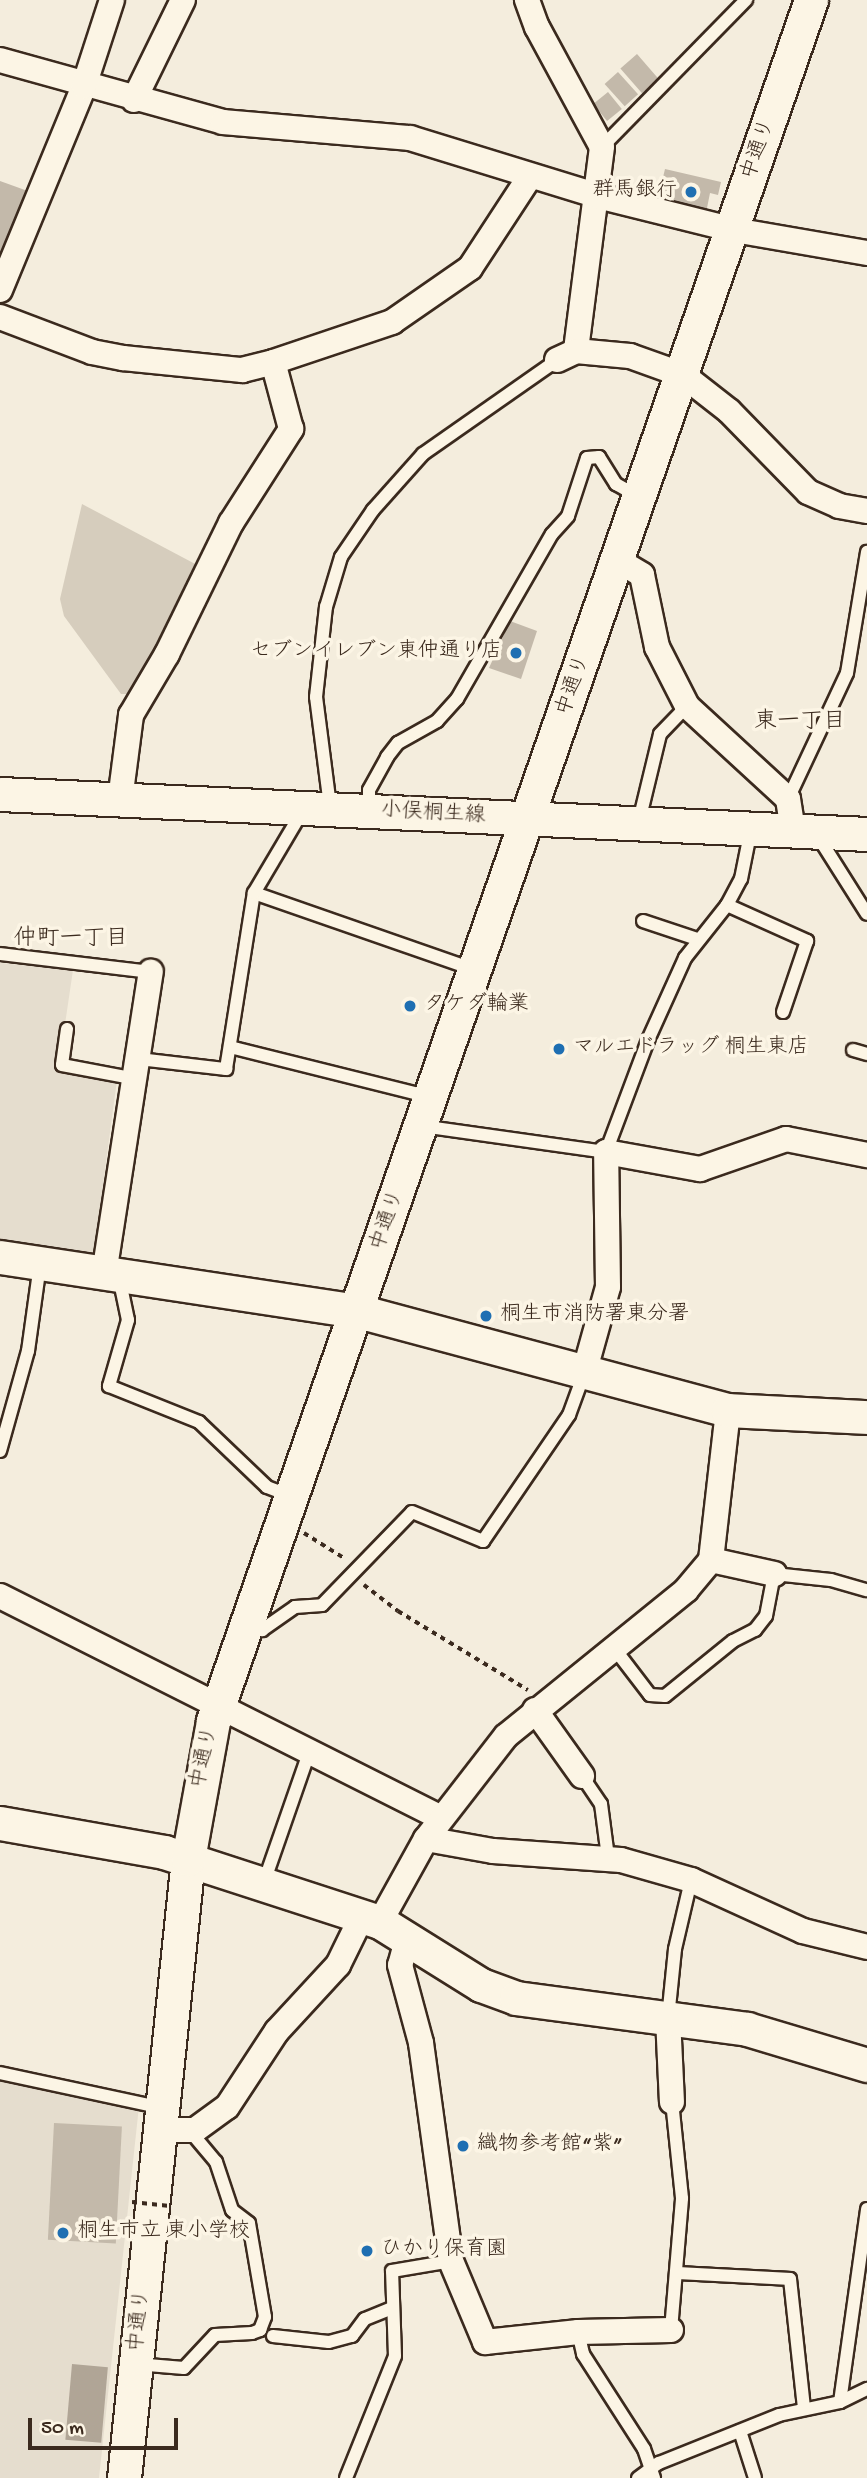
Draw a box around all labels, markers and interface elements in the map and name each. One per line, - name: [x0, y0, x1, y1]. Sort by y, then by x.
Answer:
- street label: 中通り: [738, 116, 782, 184]
- place label: 群馬銀行: [593, 179, 677, 205]
- marker: 群馬銀行: [683, 184, 699, 200]
- place label: セブンイレブン東仲通り店: [250, 640, 502, 666]
- marker: セブンイレブン東仲通り店: [508, 645, 524, 661]
- street label: 中通り: [553, 652, 597, 720]
- district label: 東一丁目: [754, 709, 846, 737]
- street label: 小俣桐生線: [380, 800, 486, 830]
- district label: 仲町一丁目: [14, 926, 128, 954]
- place label: タケダ輪業: [424, 993, 529, 1019]
- marker: タケダ輪業: [402, 998, 418, 1014]
- place label: マルエドラッグ 桐生東店: [573, 1036, 809, 1062]
- marker: マルエドラッグ 桐生東店: [551, 1041, 567, 1057]
- street label: 中通り: [367, 1187, 411, 1255]
- place label: 桐生市消防署東分署: [500, 1303, 689, 1329]
- marker: 桐生市消防署東分署: [478, 1308, 494, 1324]
- street label: 中通り: [187, 1725, 225, 1791]
- place label: 織物参考館“紫”: [477, 2133, 623, 2159]
- marker: 織物参考館“紫”: [455, 2138, 471, 2154]
- place label: 桐生市立 東小学校: [77, 2220, 250, 2246]
- marker: 桐生市立 東小学校: [55, 2225, 71, 2241]
- place label: ひかり保育園: [381, 2238, 507, 2264]
- marker: ひかり保育園: [359, 2243, 375, 2259]
- street label: 中通り: [125, 2288, 157, 2354]
- scale bar: [32, 2404, 182, 2448]
- text: 50 m: [41, 2417, 84, 2442]

